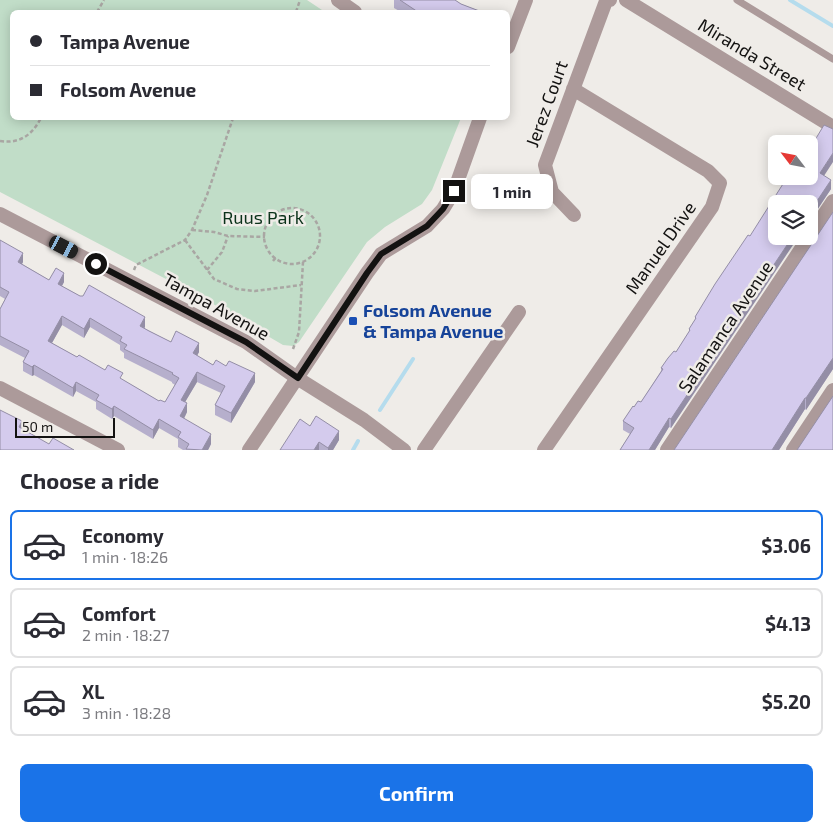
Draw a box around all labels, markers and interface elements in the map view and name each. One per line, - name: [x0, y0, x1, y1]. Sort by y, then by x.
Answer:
- street label: Miranda Street: [695, 13, 811, 95]
- text: Tampa Avenue: [60, 30, 190, 53]
- street label: Jerez Court: [520, 57, 572, 150]
- text: Folsom Avenue: [60, 78, 196, 101]
- north arrow: [768, 135, 818, 185]
- map controls: [768, 135, 818, 245]
- callout: 1 min: [472, 174, 554, 208]
- route end: [443, 180, 465, 202]
- text: 1 min: [493, 182, 531, 201]
- button: layers: [768, 195, 818, 245]
- street label: Manuel Drive: [620, 197, 700, 298]
- park label: Ruus Park: [222, 206, 304, 228]
- car: [47, 234, 80, 260]
- route start: [85, 253, 107, 275]
- street label: Salamanca Avenue: [673, 256, 777, 396]
- street label: Tampa Avenue: [159, 268, 274, 345]
- place label: Folsom Avenue & Tampa Avenue: [363, 299, 503, 342]
- marker: Folsom Avenue & Tampa Avenue: [347, 315, 359, 327]
- scale bar: [15, 414, 115, 438]
- text: 50 m: [22, 418, 53, 435]
- text: Choose a ride: [20, 467, 159, 493]
- icon: car: [22, 523, 67, 568]
- text: Economy: [82, 524, 164, 547]
- text: $3.06: [761, 534, 811, 557]
- text: 1 min · 18:26: [82, 547, 168, 566]
- icon: car: [22, 601, 67, 646]
- text: Comfort: [82, 602, 156, 625]
- text: $4.13: [765, 612, 811, 635]
- text: 2 min · 18:27: [82, 625, 170, 644]
- icon: car: [22, 679, 67, 724]
- text: XL: [82, 680, 104, 703]
- text: $5.20: [762, 690, 811, 713]
- text: 3 min · 18:28: [82, 703, 171, 722]
- button: Confirm: [20, 764, 813, 822]

